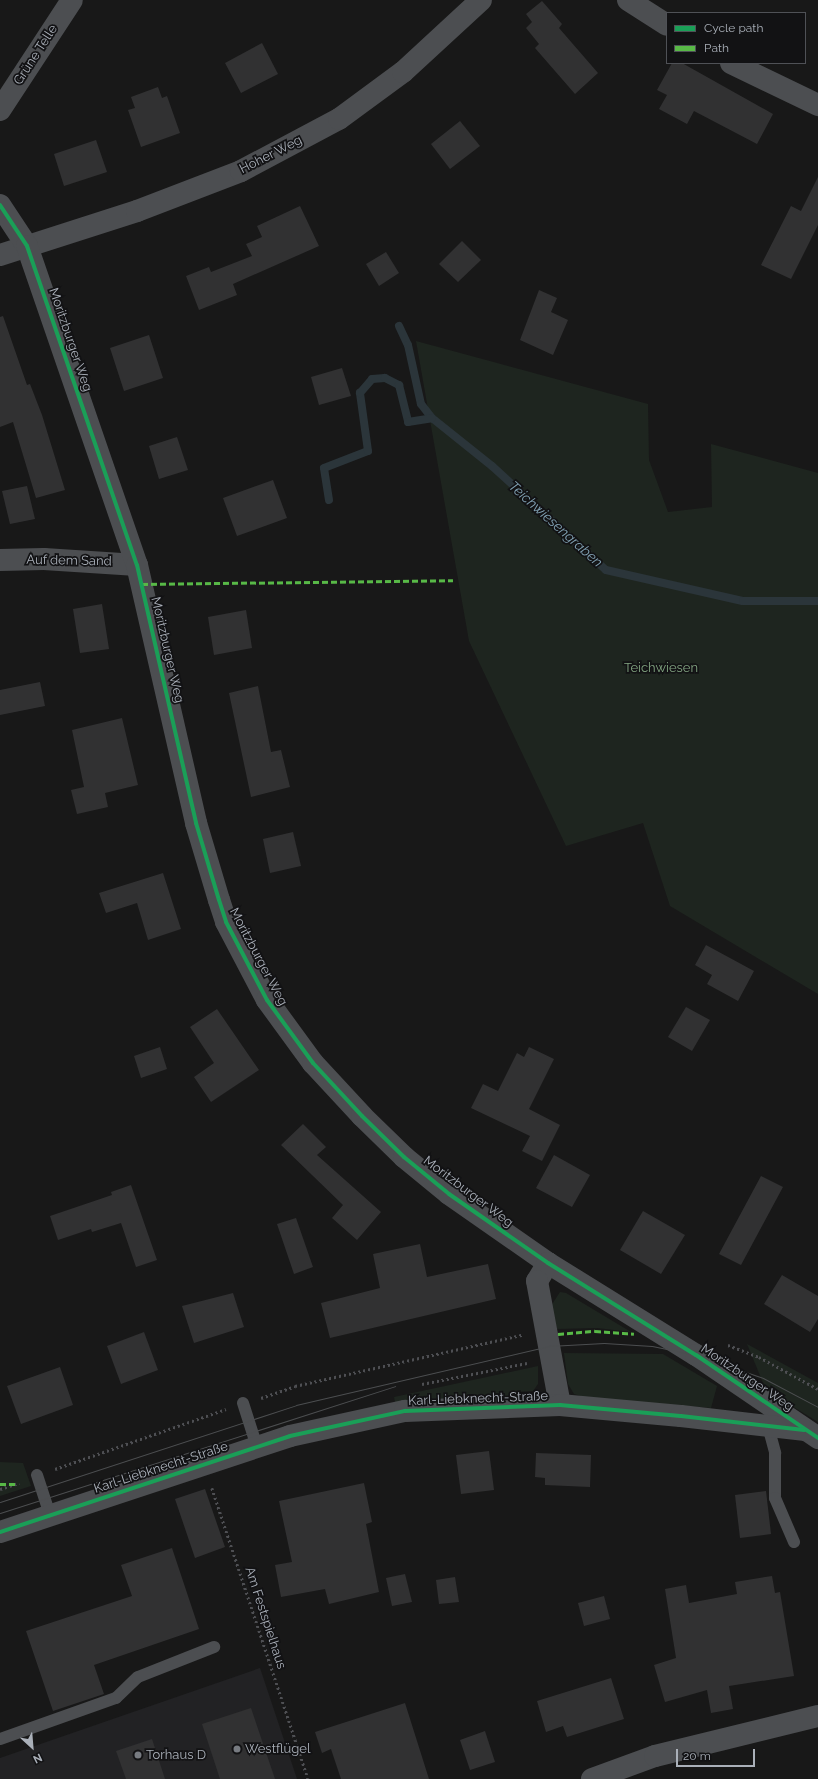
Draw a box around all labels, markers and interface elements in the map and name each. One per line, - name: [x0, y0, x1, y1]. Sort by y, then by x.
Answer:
- legend: [666, 12, 806, 64]
- text: Cycle path: [704, 21, 763, 35]
- street label: Grüne Telle: [11, 22, 61, 88]
- text: Path: [704, 41, 729, 55]
- street label: Hoher Weg: [237, 132, 305, 178]
- street label: Moritzburger Weg: [45, 286, 95, 394]
- water label: Teichwiesengraben: [506, 478, 606, 570]
- street label: Auf dem Sand: [26, 552, 112, 570]
- street label: Moritzburger Weg: [147, 595, 187, 705]
- park label: Teichwiesen: [624, 660, 698, 676]
- street label: Moritzburger Weg: [225, 905, 291, 1009]
- street label: Moritzburger Weg: [420, 1153, 516, 1231]
- street label: Moritzburger Weg: [697, 1341, 797, 1415]
- street label: Karl-Liebknecht-Straße: [408, 1389, 548, 1409]
- street label: Karl-Liebknecht-Straße: [92, 1439, 230, 1497]
- street label: Am Festspielhaus: [241, 1565, 289, 1671]
- north arrow: [12, 1727, 52, 1767]
- place label: Westflügel: [245, 1741, 310, 1757]
- scale bar: [678, 1741, 757, 1767]
- marker: Westflügel: [232, 1744, 242, 1754]
- place label: Torhaus D: [146, 1747, 206, 1763]
- text: 20 m: [683, 1749, 711, 1763]
- marker: Torhaus D: [133, 1750, 143, 1760]
- text: N: [31, 1751, 44, 1766]

